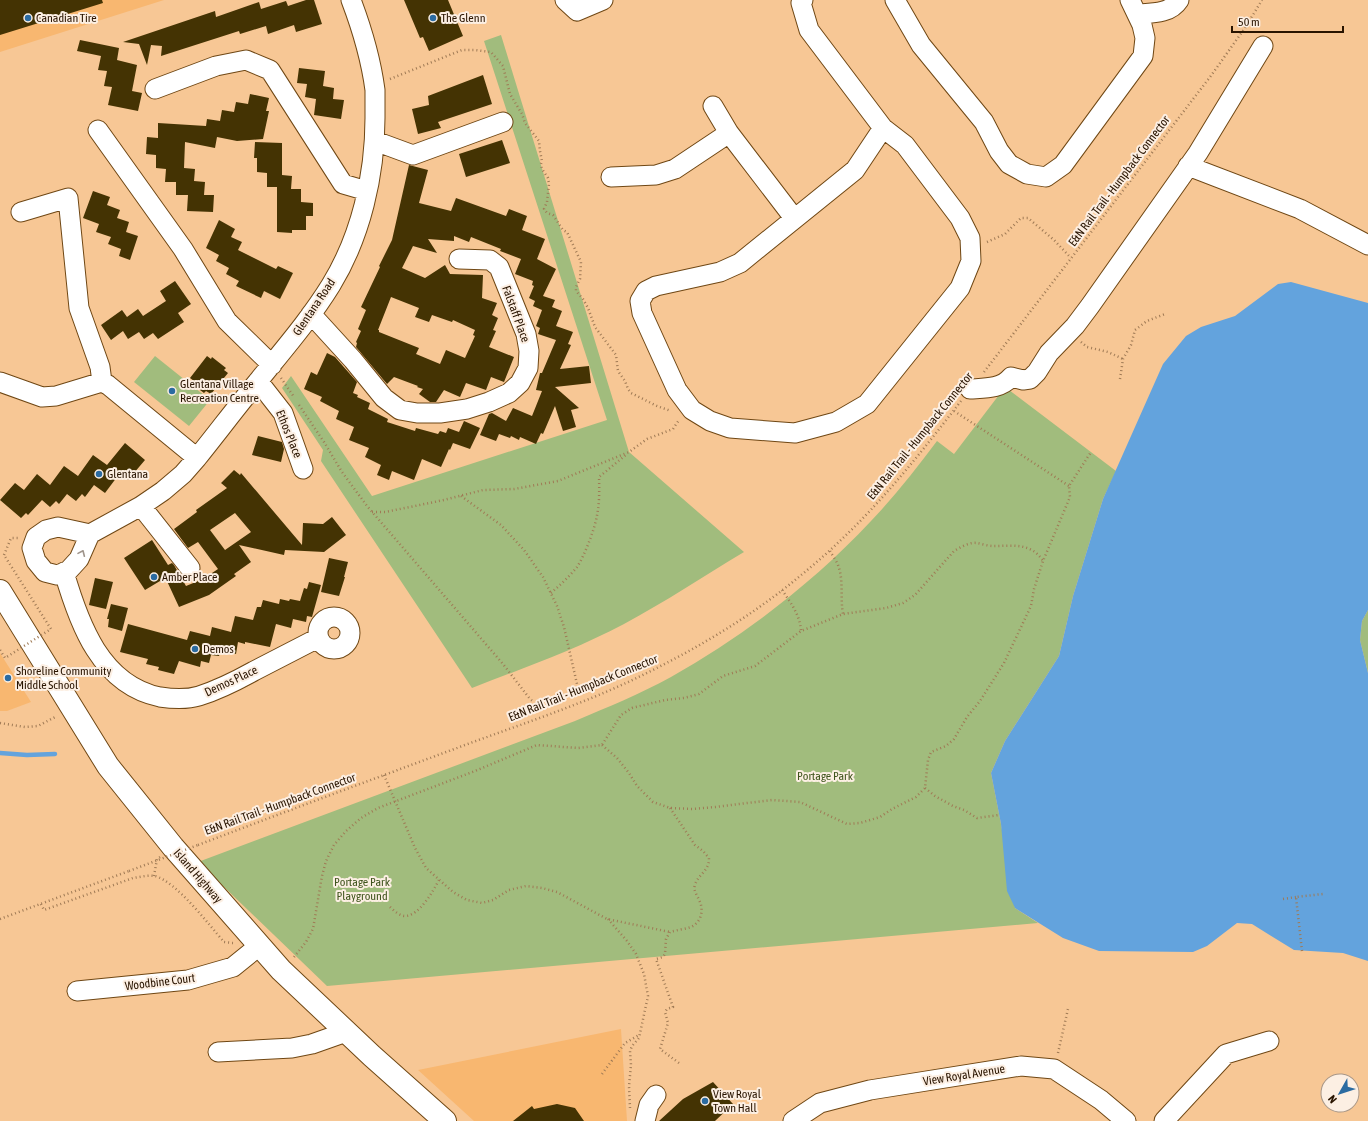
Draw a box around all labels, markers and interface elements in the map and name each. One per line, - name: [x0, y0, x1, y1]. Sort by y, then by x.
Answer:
- scale bar: [1232, 8, 1343, 34]
- place label: Canadian Tire: [36, 11, 97, 25]
- place label: The Glenn: [441, 11, 485, 25]
- marker: Canadian Tire: [23, 13, 33, 23]
- marker: The Glenn: [428, 13, 438, 23]
- text: 50 m: [1238, 15, 1260, 29]
- street label: E&N Rail Trail - Humpback Connector: [1065, 113, 1173, 249]
- street label: Glentana Road: [290, 276, 338, 338]
- street label: Falstaff Place: [499, 284, 533, 344]
- street label: E&N Rail Trail - Humpback Connector: [864, 369, 976, 502]
- place label: Glentana Village Recreation Centre: [180, 377, 259, 405]
- marker: Glentana Village Recreation Centre: [167, 386, 177, 396]
- street label: Ethos Place: [273, 408, 305, 460]
- place label: Glentana: [107, 467, 148, 481]
- marker: Glentana: [94, 469, 104, 479]
- one-way arrow: [77, 549, 85, 557]
- place label: Amber Place: [162, 570, 217, 584]
- marker: Amber Place: [149, 572, 159, 582]
- place label: Demos: [203, 642, 234, 656]
- marker: Demos: [190, 644, 200, 654]
- street label: E&N Rail Trail - Humpback Connector: [506, 651, 660, 724]
- street label: Demos Place: [202, 663, 260, 699]
- place label: Shoreline Community Middle School: [16, 664, 111, 692]
- marker: Shoreline Community Middle School: [3, 673, 13, 683]
- park label: Portage Park: [797, 769, 854, 783]
- street label: E&N Rail Trail - Humpback Connector: [203, 770, 358, 838]
- street label: Island Highway: [171, 846, 225, 906]
- park label: Portage Park Playground: [334, 875, 391, 903]
- street label: Woodbine Court: [124, 971, 196, 993]
- street label: View Royal Avenue: [922, 1062, 1006, 1088]
- north arrow: [1320, 1073, 1360, 1113]
- place label: View Royal Town Hall: [713, 1087, 762, 1115]
- text: N: [1326, 1093, 1339, 1106]
- marker: View Royal Town Hall: [700, 1096, 710, 1106]

